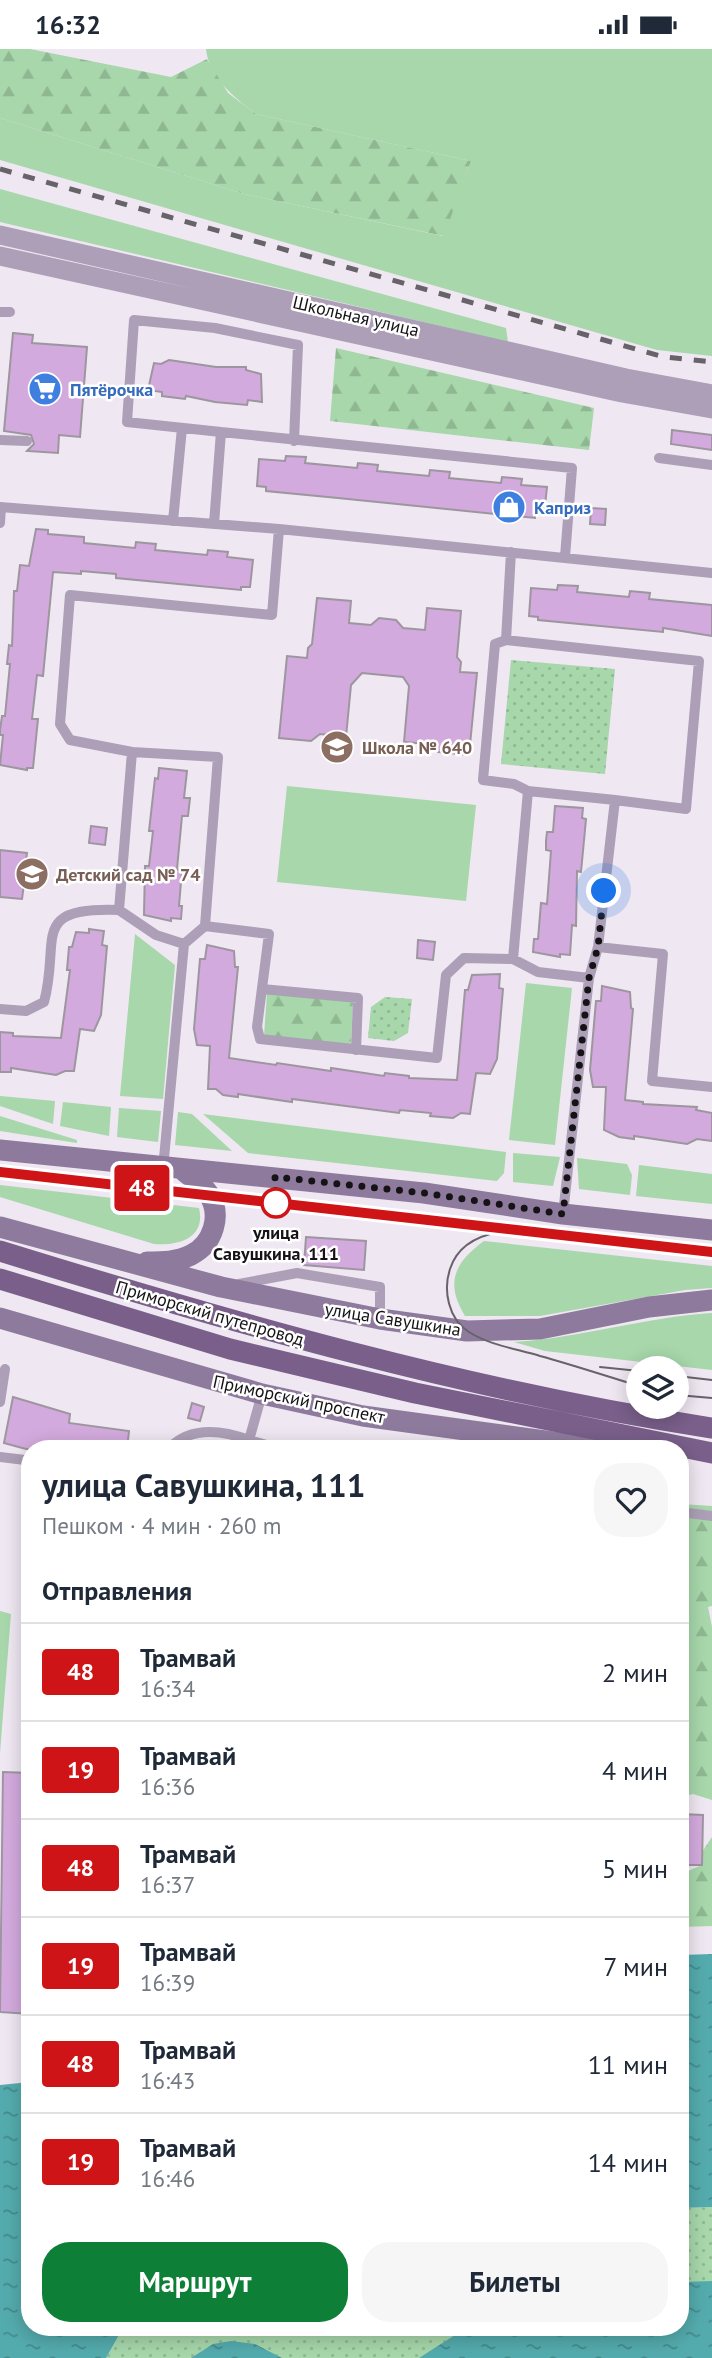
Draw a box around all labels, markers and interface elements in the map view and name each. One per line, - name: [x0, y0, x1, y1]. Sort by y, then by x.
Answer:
- text: 16:32: [35, 8, 101, 41]
- street label: Школьная улица: [291, 290, 421, 342]
- supermarket icon: Пятёрочка: [26, 370, 64, 408]
- place label: Пятёрочка: [70, 378, 153, 401]
- shop icon: Каприз: [490, 488, 528, 526]
- place label: Каприз: [534, 496, 591, 519]
- school or university icon: Школа № 640: [318, 728, 356, 766]
- place label: Школа № 640: [362, 736, 472, 759]
- school or university icon: Детский сад № 74: [13, 855, 51, 893]
- place label: Детский сад № 74: [56, 863, 200, 886]
- your location: [586, 873, 621, 908]
- line badge: 48: [110, 1165, 174, 1211]
- text: 48: [128, 1172, 156, 1203]
- marker: улица Савушкина, 111: [261, 1188, 291, 1218]
- place label: улица Савушкина, 111: [213, 1221, 339, 1265]
- street label: Приморский путепровод: [113, 1275, 307, 1351]
- street label: улица Савушкина: [323, 1297, 463, 1341]
- map controls: [626, 1356, 689, 1419]
- button: layers: [626, 1356, 689, 1419]
- street label: Приморский проспект: [211, 1370, 388, 1429]
- text: улица Савушкина, 111: [42, 1463, 366, 1506]
- button: heart: [594, 1463, 668, 1537]
- text: Пешком · 4 мин · 260 m: [42, 1511, 281, 1540]
- text: Отправления: [42, 1574, 192, 1607]
- text: Трамвай: [140, 1641, 236, 1674]
- text: 48: [67, 1656, 94, 1687]
- text: 2 мин: [602, 1656, 668, 1689]
- text: 16:34: [140, 1674, 195, 1703]
- text: Трамвай: [140, 1739, 236, 1772]
- text: 19: [67, 1754, 94, 1785]
- text: 4 мин: [602, 1754, 668, 1787]
- text: 16:36: [140, 1772, 195, 1801]
- text: Трамвай: [140, 1837, 236, 1870]
- text: 48: [67, 1852, 94, 1883]
- text: 5 мин: [602, 1852, 668, 1885]
- text: 16:37: [140, 1870, 195, 1899]
- text: Трамвай: [140, 1935, 236, 1968]
- text: 19: [67, 1950, 94, 1981]
- text: 7 мин: [603, 1950, 668, 1983]
- text: 16:39: [140, 1968, 195, 1997]
- text: Трамвай: [140, 2033, 236, 2066]
- text: 48: [67, 2048, 94, 2079]
- text: 11 мин: [588, 2048, 668, 2081]
- text: 16:43: [140, 2066, 195, 2095]
- text: Трамвай: [140, 2131, 236, 2164]
- text: 19: [67, 2146, 94, 2177]
- text: 14 мин: [588, 2146, 668, 2179]
- text: 16:46: [140, 2164, 195, 2193]
- button: Маршрут: [42, 2242, 348, 2322]
- button: Билеты: [362, 2242, 668, 2322]

